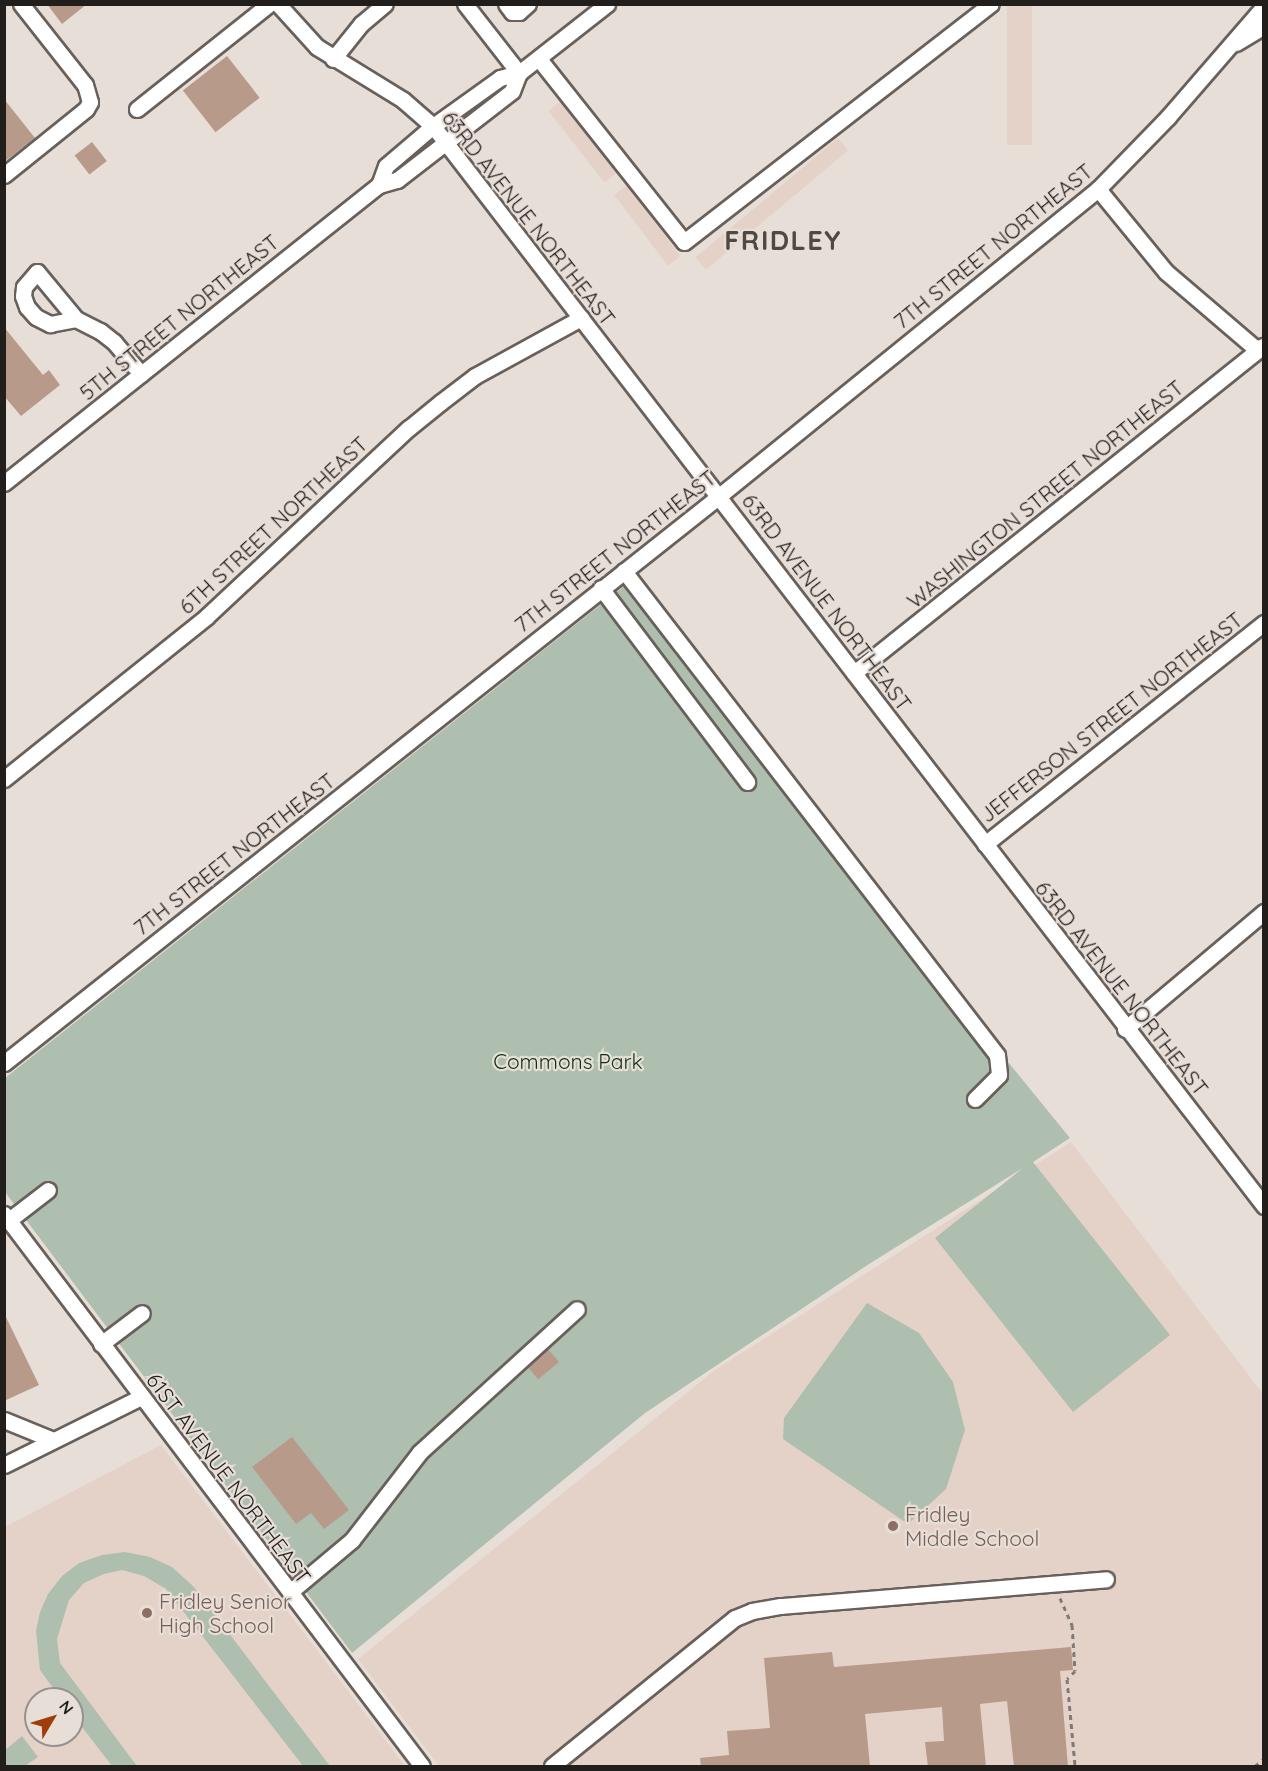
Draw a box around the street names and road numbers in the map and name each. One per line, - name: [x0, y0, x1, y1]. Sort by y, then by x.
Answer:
- street label: 63RD AVENUE NORTHEAST: [437, 106, 621, 330]
- street label: 7TH STREET NORTHEAST: [889, 158, 1097, 334]
- street label: 5TH STREET NORTHEAST: [74, 229, 284, 405]
- street label: WASHINGTON STREET NORTHEAST: [902, 375, 1188, 613]
- street label: 6TH STREET NORTHEAST: [174, 431, 372, 619]
- street label: 7TH STREET NORTHEAST: [510, 465, 720, 637]
- street label: 63RD AVENUE NORTHEAST: [737, 488, 917, 716]
- street label: JEFFERSON STREET NORTHEAST: [975, 607, 1247, 827]
- street label: 7TH STREET NORTHEAST: [129, 768, 339, 940]
- street label: 63RD AVENUE NORTHEAST: [1030, 876, 1214, 1100]
- street label: 61ST AVENUE NORTHEAST: [141, 1368, 317, 1588]

